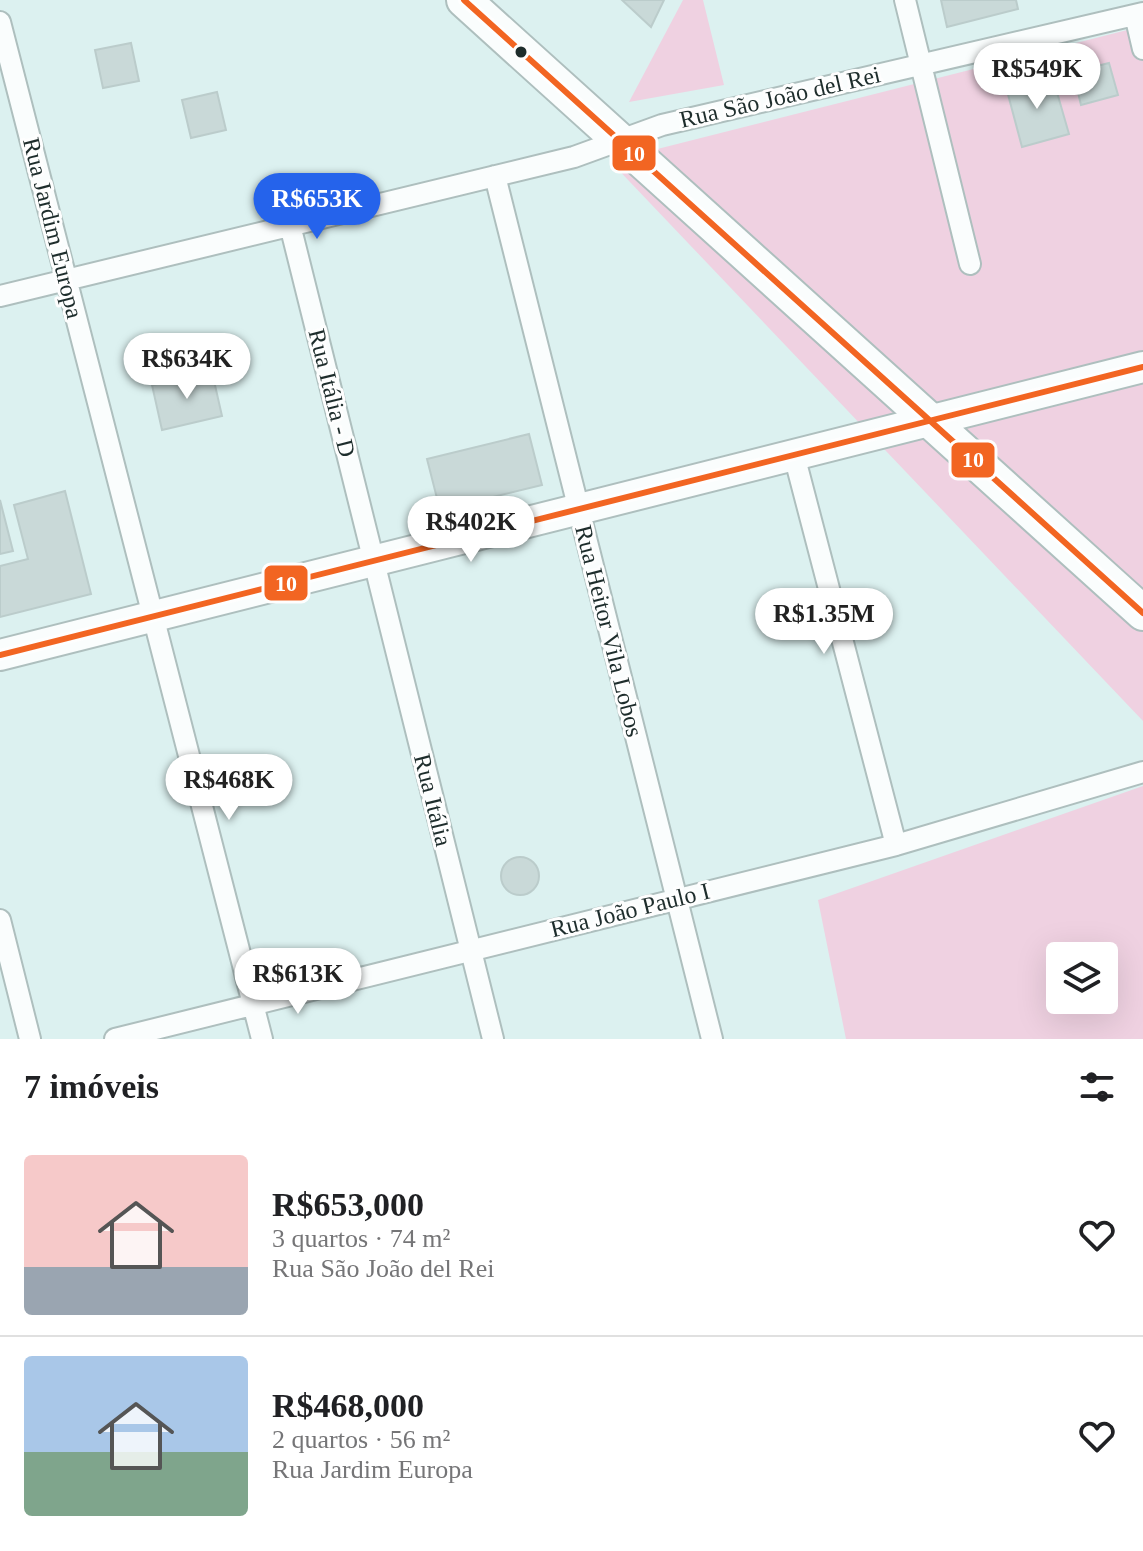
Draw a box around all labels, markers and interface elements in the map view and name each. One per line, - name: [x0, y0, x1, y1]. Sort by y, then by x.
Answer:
- pin: R$549K: [972, 43, 1102, 111]
- unlabelled marker: [513, 44, 529, 60]
- text: R$549K: [992, 54, 1083, 83]
- street label: Rua São João del Rei: [677, 61, 883, 133]
- line badge: 10: [611, 134, 657, 172]
- street label: Rua Jardim Europa: [18, 135, 88, 321]
- text: 10: [623, 141, 645, 166]
- pin: R$653K: [252, 173, 382, 241]
- text: R$653K: [272, 184, 363, 213]
- street label: Rua Itália - D: [304, 326, 360, 460]
- pin: R$634K: [122, 333, 252, 401]
- text: R$634K: [142, 344, 233, 373]
- line badge: 10: [950, 441, 996, 479]
- text: 10: [962, 447, 984, 472]
- pin: R$402K: [406, 496, 536, 564]
- text: R$402K: [426, 507, 517, 536]
- street label: Rua Heitor Vila Lobos: [570, 522, 648, 740]
- line badge: 10: [263, 564, 309, 602]
- text: 10: [275, 571, 297, 596]
- pin: R$1.35M: [750, 588, 898, 656]
- text: R$1.35M: [773, 599, 875, 628]
- street label: Rua Itália: [409, 751, 457, 849]
- pin: R$468K: [164, 754, 294, 822]
- text: R$468K: [184, 765, 275, 794]
- street label: Rua João Paulo I: [548, 878, 712, 942]
- map controls: [1046, 942, 1118, 1014]
- button: layers: [1046, 942, 1118, 1014]
- pin: R$613K: [233, 948, 363, 1016]
- text: R$613K: [253, 959, 344, 988]
- icon: filters: [1075, 1065, 1119, 1109]
- text: 7 imóveis: [24, 1068, 159, 1105]
- text: R$653,000: [272, 1186, 424, 1223]
- icon: home: [88, 1187, 184, 1283]
- icon: heart: [1075, 1213, 1119, 1257]
- text: 3 quartos · 74 m²: [272, 1224, 450, 1253]
- text: Rua São João del Rei: [272, 1254, 494, 1283]
- text: R$468,000: [272, 1387, 424, 1424]
- icon: home: [88, 1388, 184, 1484]
- icon: heart: [1075, 1414, 1119, 1458]
- text: 2 quartos · 56 m²: [272, 1425, 450, 1454]
- text: Rua Jardim Europa: [272, 1455, 473, 1484]

